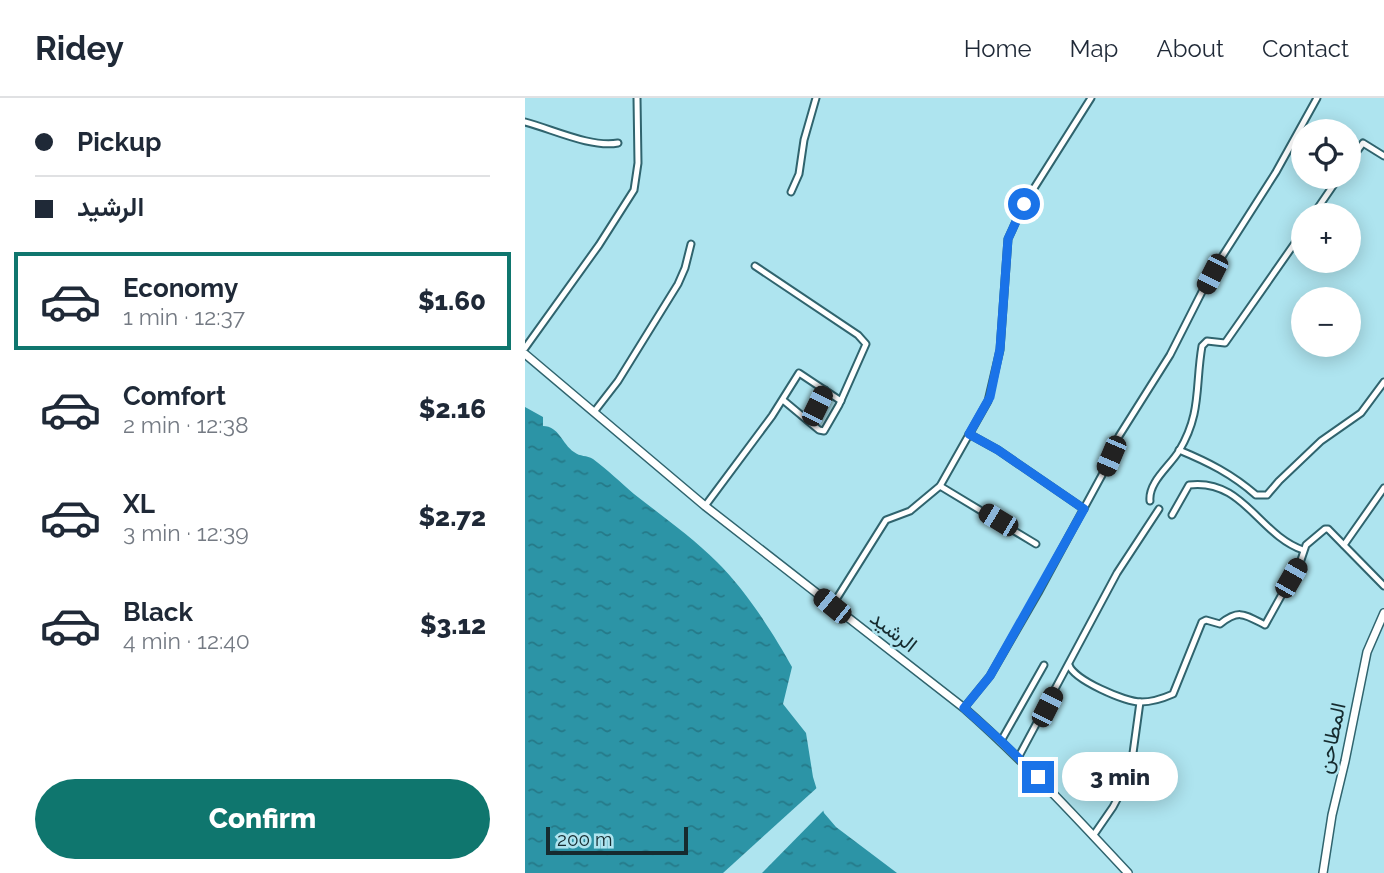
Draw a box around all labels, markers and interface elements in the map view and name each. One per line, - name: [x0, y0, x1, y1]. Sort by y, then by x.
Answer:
- text: Ridey: [35, 29, 124, 68]
- text: Home: [964, 34, 1032, 63]
- text: Map: [1070, 34, 1118, 63]
- text: About: [1156, 34, 1224, 63]
- text: Contact: [1262, 34, 1349, 63]
- map controls: [1291, 119, 1361, 357]
- button: locate: [1291, 119, 1361, 189]
- text: Pickup: [77, 127, 162, 157]
- route start: [1008, 188, 1040, 220]
- text: الرشيد: [77, 192, 144, 222]
- button: +: [1291, 203, 1361, 273]
- car: [1194, 251, 1231, 297]
- icon: car: [39, 270, 102, 333]
- text: Economy: [123, 273, 238, 303]
- text: $1.60: [418, 286, 486, 316]
- button: −: [1291, 287, 1361, 357]
- text: 1 min · 12:37: [123, 303, 245, 330]
- icon: car: [39, 378, 102, 441]
- text: Comfort: [123, 381, 226, 411]
- car: [799, 383, 836, 429]
- text: $2.16: [419, 394, 486, 424]
- text: 2 min · 12:38: [123, 411, 249, 438]
- car: [1094, 433, 1129, 479]
- icon: car: [39, 486, 102, 549]
- text: XL: [123, 489, 155, 519]
- car: [975, 500, 1022, 540]
- text: $2.72: [418, 502, 486, 532]
- text: 3 min · 12:39: [123, 519, 249, 546]
- car: [1272, 555, 1311, 601]
- car: [810, 585, 855, 627]
- icon: car: [39, 594, 102, 657]
- text: Black: [123, 597, 193, 627]
- street label: الرشيد: [865, 605, 922, 658]
- text: $3.12: [420, 610, 486, 640]
- text: 4 min · 12:40: [123, 627, 250, 654]
- car: [1029, 684, 1066, 730]
- street label: المطاحن: [1311, 700, 1351, 776]
- callout: 3 min: [1063, 752, 1178, 802]
- route end: [1022, 761, 1054, 793]
- text: 3 min: [1090, 763, 1150, 790]
- button: Confirm: [35, 779, 490, 859]
- scale bar: [546, 824, 688, 856]
- text: 200 m: [557, 828, 612, 850]

